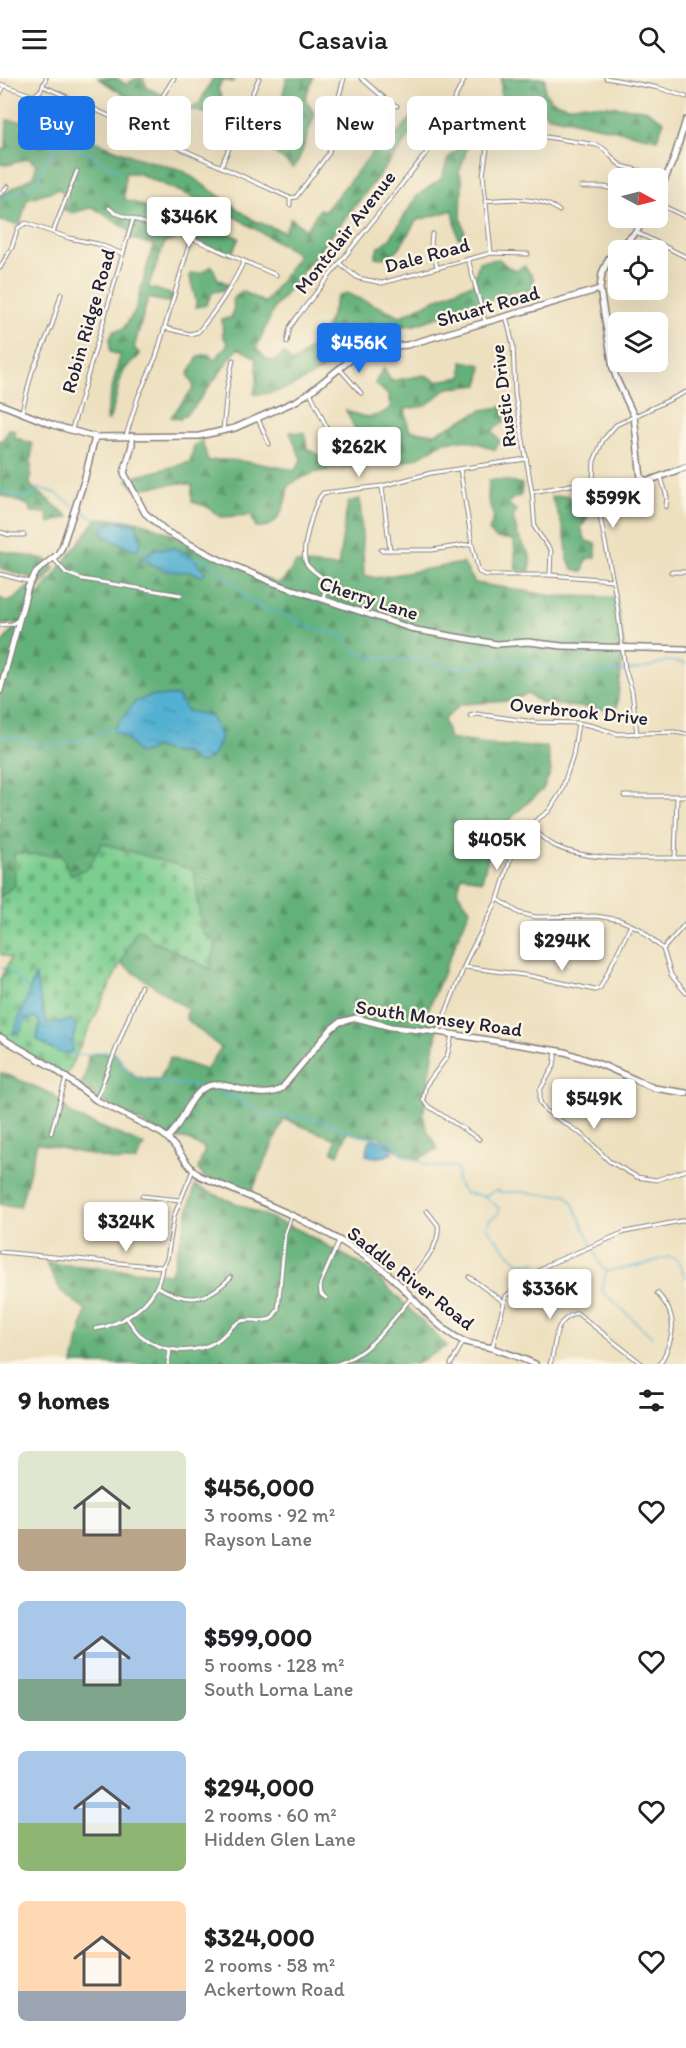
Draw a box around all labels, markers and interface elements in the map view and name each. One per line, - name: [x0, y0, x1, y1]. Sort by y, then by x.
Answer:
- icon: menu: [18, 23, 51, 56]
- text: Casavia: [298, 23, 388, 56]
- icon: search: [635, 23, 668, 56]
- chip: Buy: [18, 96, 95, 150]
- chip: Rent: [107, 96, 191, 150]
- chip: Filters: [203, 96, 303, 150]
- chip: New: [315, 96, 395, 150]
- chip: Apartment: [407, 96, 547, 150]
- street label: Montclair Avenue: [289, 165, 401, 299]
- north arrow: [608, 168, 668, 228]
- map controls: [608, 168, 668, 372]
- pin: $346K: [147, 197, 231, 248]
- text: $346K: [161, 204, 217, 228]
- street label: Dale Road: [382, 232, 472, 278]
- button: locate: [608, 240, 668, 300]
- street label: Robin Ridge Road: [56, 246, 120, 396]
- street label: Shuart Road: [434, 280, 542, 332]
- button: layers: [608, 312, 668, 372]
- pin: $456K: [317, 323, 401, 374]
- text: $456K: [331, 330, 387, 354]
- street label: Rustic Drive: [485, 343, 521, 449]
- pin: $262K: [317, 427, 401, 478]
- text: $262K: [332, 434, 386, 458]
- pin: $599K: [571, 478, 655, 529]
- text: $599K: [586, 485, 640, 509]
- street label: Cherry Lane: [316, 571, 422, 625]
- street label: Overbrook Drive: [508, 692, 650, 730]
- pin: $405K: [455, 820, 539, 871]
- text: $405K: [468, 827, 526, 851]
- pin: $294K: [520, 921, 604, 972]
- text: $294K: [534, 928, 590, 952]
- street label: South Monsey Road: [354, 994, 524, 1042]
- pin: $549K: [552, 1079, 636, 1130]
- text: $549K: [566, 1086, 622, 1110]
- pin: $324K: [84, 1202, 168, 1253]
- text: $324K: [98, 1209, 154, 1233]
- street label: Saddle River Road: [343, 1221, 480, 1335]
- pin: $336K: [508, 1269, 592, 1320]
- text: $336K: [522, 1276, 578, 1300]
- text: 9 homes: [18, 1384, 110, 1416]
- icon: filters: [635, 1384, 668, 1417]
- text: $456,000: [204, 1471, 314, 1503]
- icon: home: [66, 1475, 138, 1547]
- icon: heart: [635, 1495, 668, 1528]
- text: 3 rooms · 92 m²: [204, 1503, 335, 1527]
- text: Rayson Lane: [204, 1527, 312, 1551]
- text: $599,000: [204, 1621, 312, 1653]
- icon: home: [66, 1625, 138, 1697]
- icon: heart: [635, 1645, 668, 1678]
- text: 5 rooms · 128 m²: [204, 1653, 345, 1677]
- text: South Lorna Lane: [204, 1677, 353, 1701]
- text: $294,000: [204, 1771, 314, 1803]
- icon: home: [66, 1775, 138, 1847]
- icon: heart: [635, 1795, 668, 1828]
- text: 2 rooms · 60 m²: [204, 1803, 337, 1827]
- text: Hidden Glen Lane: [204, 1827, 356, 1851]
- text: $324,000: [204, 1921, 315, 1953]
- icon: home: [66, 1925, 138, 1997]
- icon: heart: [635, 1945, 668, 1978]
- text: 2 rooms · 58 m²: [204, 1953, 335, 1977]
- text: Ackertown Road: [204, 1977, 345, 2001]

